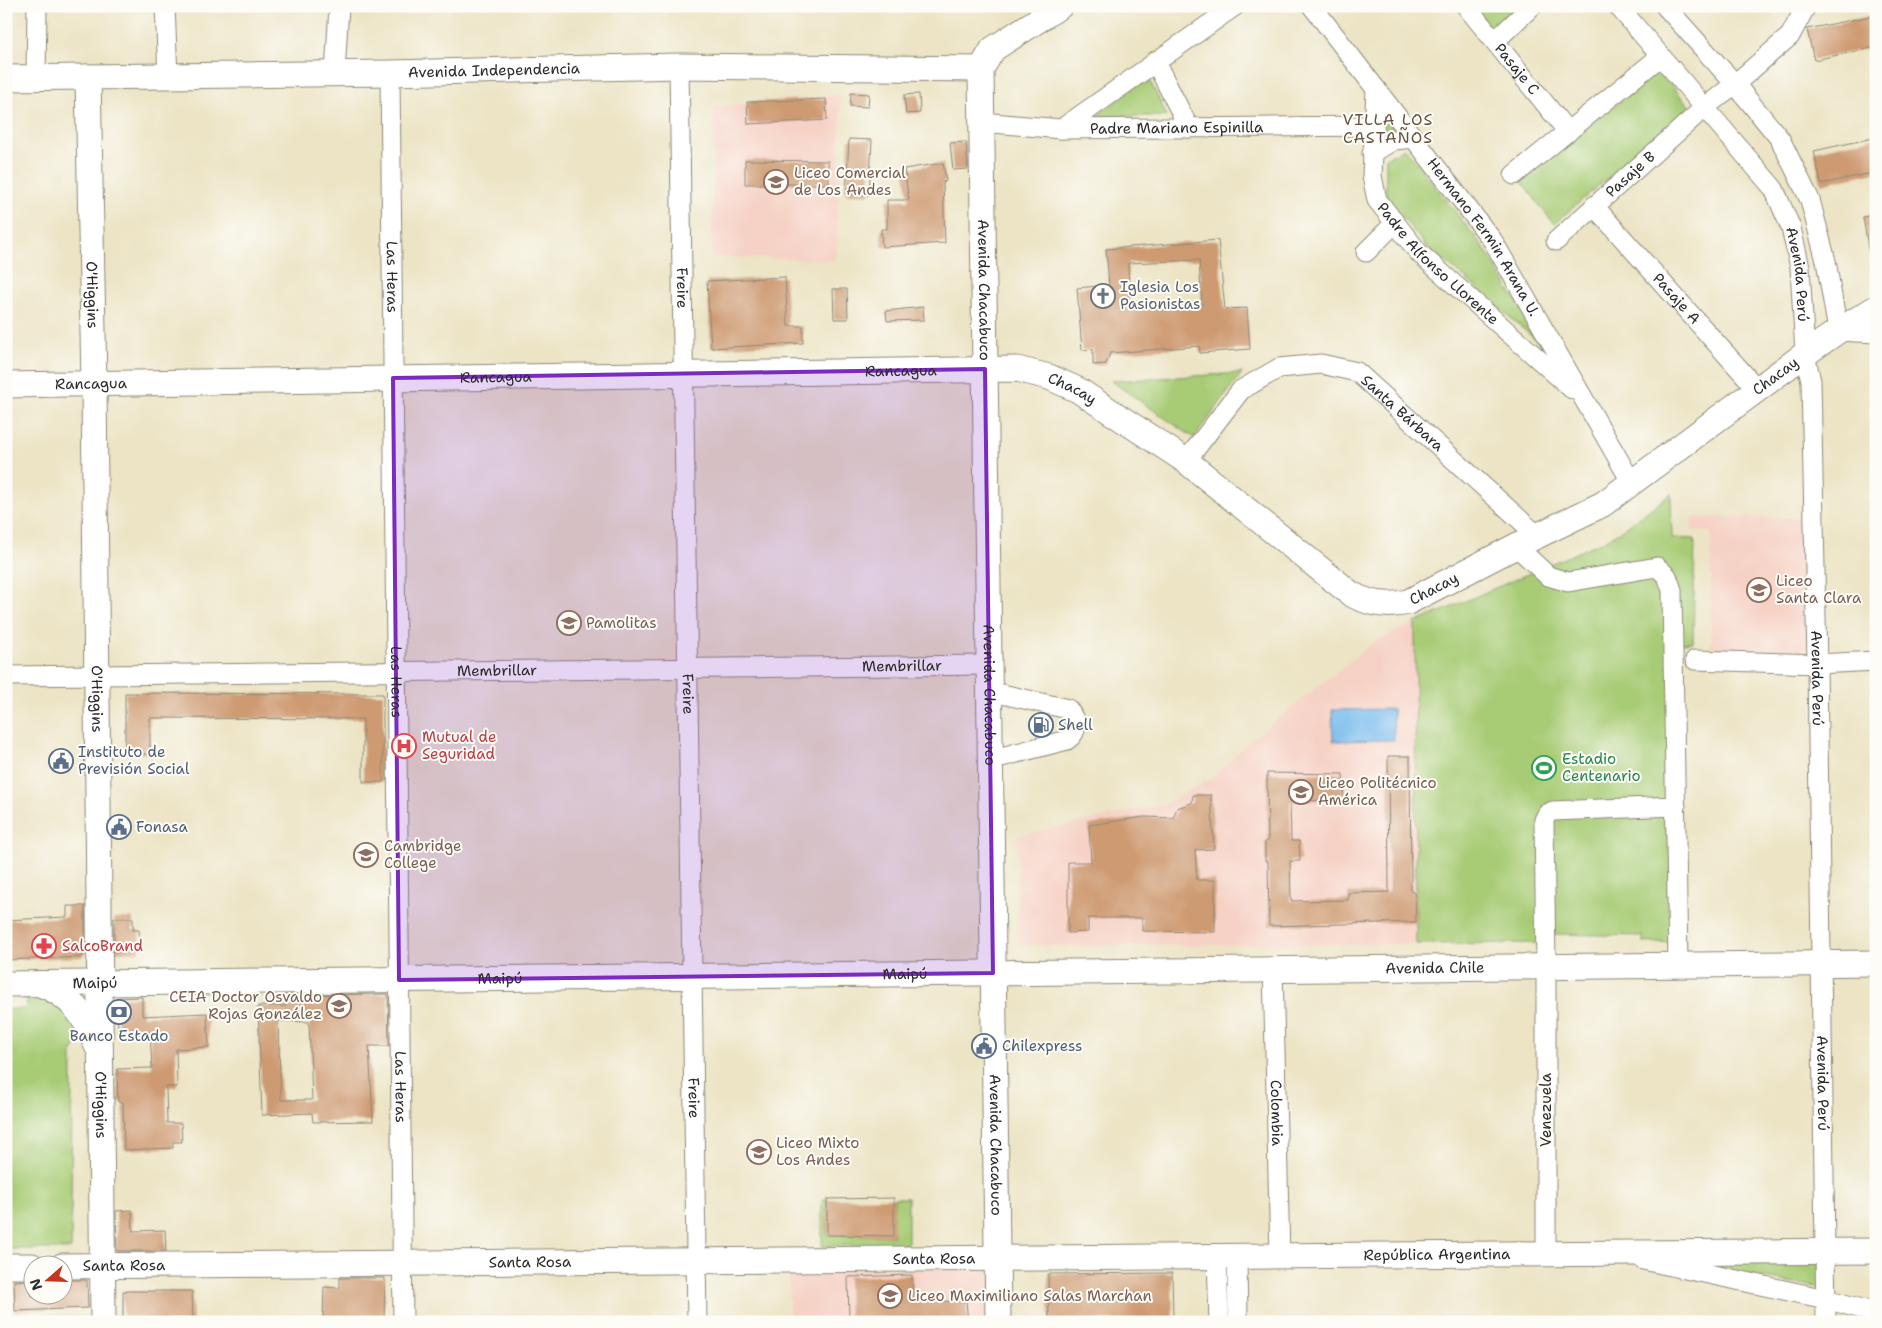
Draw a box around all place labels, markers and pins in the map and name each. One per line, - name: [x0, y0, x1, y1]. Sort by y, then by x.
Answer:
- place label: Liceo Comercial de Los Andes: [794, 163, 906, 200]
- school or university icon: Liceo Comercial de Los Andes: [763, 169, 789, 195]
- place label: Iglesia Los Pasionistas: [1120, 277, 1201, 314]
- church icon: Iglesia Los Pasionistas: [1090, 283, 1116, 309]
- place label: Liceo Santa Clara: [1776, 571, 1862, 608]
- school or university icon: Liceo Santa Clara: [1746, 577, 1772, 603]
- school or university icon: Pamolitas: [556, 610, 582, 636]
- place label: Pamolitas: [586, 613, 657, 633]
- fuel station icon: Shell: [1028, 712, 1054, 738]
- place label: Shell: [1058, 715, 1093, 735]
- place label: Mutual de Seguridad: [422, 727, 496, 764]
- hospital icon: Mutual de Seguridad: [391, 733, 417, 759]
- place label: Instituto de Previsión Social: [78, 742, 190, 779]
- public building icon: Instituto de Previsión Social: [48, 748, 74, 774]
- place label: Estadio Centenario: [1562, 749, 1641, 786]
- sports icon: Estadio Centenario: [1531, 755, 1557, 781]
- place label: Liceo Politécnico América: [1318, 773, 1437, 810]
- school or university icon: Liceo Politécnico América: [1288, 779, 1314, 805]
- public building icon: Fonasa: [106, 814, 132, 840]
- place label: Fonasa: [136, 817, 189, 837]
- place label: Cambridge College: [384, 836, 462, 873]
- school or university icon: Cambridge College: [353, 842, 379, 868]
- pharmacy icon: SalcoBrand: [31, 933, 57, 959]
- place label: SalcoBrand: [62, 936, 143, 956]
- place label: CEIA Doctor Osvaldo Rojas González: [169, 987, 322, 1024]
- school or university icon: CEIA Doctor Osvaldo Rojas González: [326, 993, 352, 1019]
- bank icon: Banco Estado: [106, 999, 132, 1025]
- place label: Banco Estado: [70, 1026, 168, 1046]
- public building icon: Chilexpress: [971, 1033, 997, 1059]
- place label: Chilexpress: [1002, 1036, 1083, 1056]
- place label: Liceo Mixto Los Andes: [776, 1133, 859, 1170]
- school or university icon: Liceo Mixto Los Andes: [746, 1139, 772, 1165]
- school or university icon: Liceo Maximiliano Salas Marchan: [877, 1283, 903, 1309]
- place label: Liceo Maximiliano Salas Marchan: [908, 1286, 1152, 1306]

